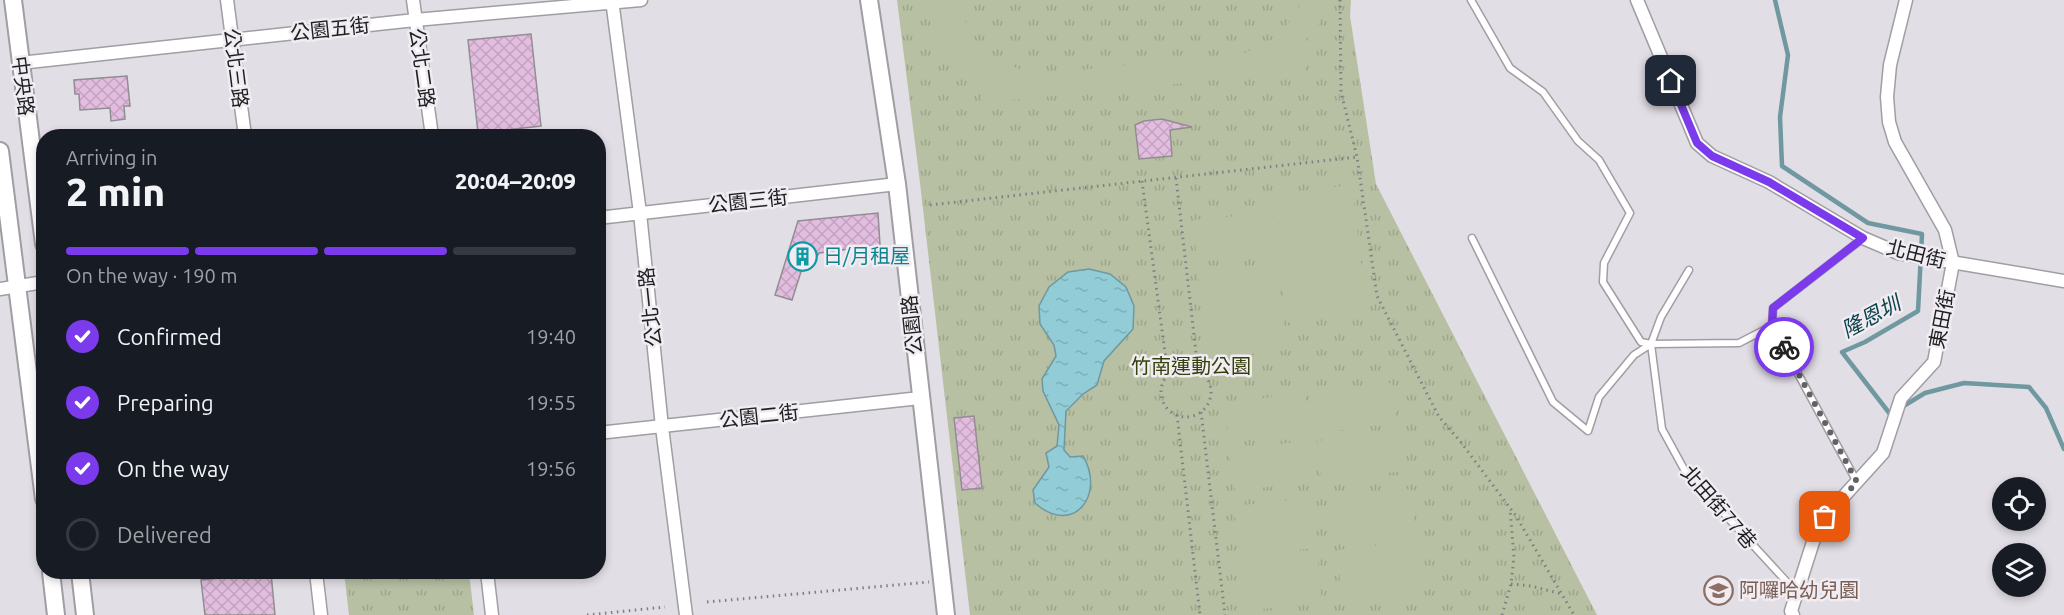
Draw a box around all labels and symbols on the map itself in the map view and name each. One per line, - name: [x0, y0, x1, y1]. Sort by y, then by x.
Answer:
- street label: 公園五街: [289, 13, 371, 44]
- street label: 公北三路: [220, 27, 253, 109]
- street label: 公北二路: [406, 27, 439, 109]
- street label: 中央路: [8, 55, 39, 117]
- pin: [1645, 55, 1696, 106]
- street label: 公園三街: [707, 185, 789, 216]
- street label: 北田街: [1884, 235, 1948, 272]
- building icon: 日/月租屋: [786, 240, 818, 272]
- place label: 日/月租屋: [823, 244, 910, 267]
- street label: 公北一路: [634, 266, 665, 348]
- street label: 東田街: [1924, 287, 1959, 351]
- water label: 隆恩圳: [1837, 289, 1907, 342]
- street label: 公園路: [897, 294, 926, 356]
- courier: [1754, 317, 1814, 377]
- park label: 竹南運動公園: [1131, 354, 1251, 377]
- street label: 公園二街: [718, 400, 800, 431]
- street label: 北田街77巷: [1677, 460, 1762, 553]
- pin: [1799, 491, 1850, 542]
- school or university icon: 阿囉哈幼兒園: [1702, 574, 1734, 606]
- place label: 阿囉哈幼兒園: [1739, 578, 1859, 601]

